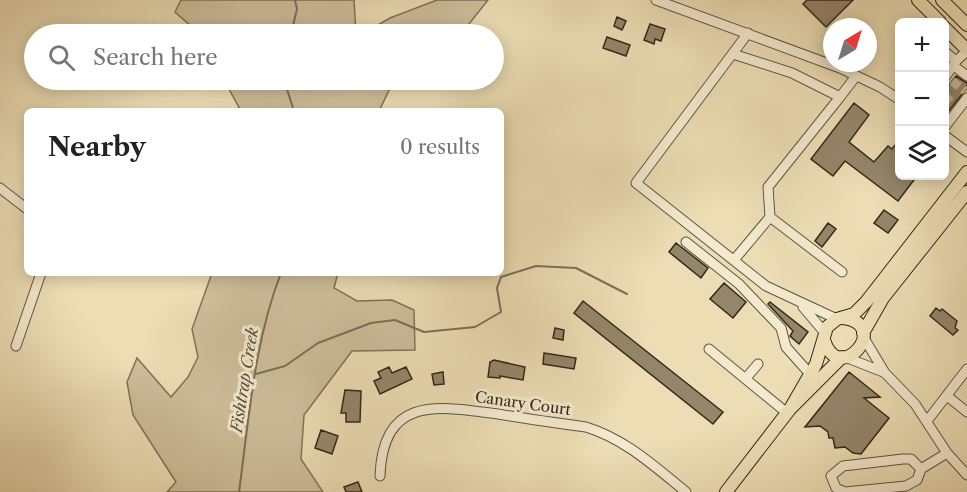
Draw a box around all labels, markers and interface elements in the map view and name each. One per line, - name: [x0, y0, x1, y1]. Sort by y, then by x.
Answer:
- north arrow: [823, 18, 877, 72]
- map controls: [895, 18, 949, 180]
- button: +: [895, 18, 949, 72]
- search box: [24, 24, 504, 90]
- icon: search: [45, 41, 78, 74]
- text: Search here: [93, 44, 218, 71]
- button: −: [895, 72, 949, 126]
- button: layers: [895, 126, 949, 180]
- text: Nearby: [48, 131, 146, 163]
- text: 0 results: [400, 135, 480, 159]
- water label: Fishtrap Creek: [226, 325, 262, 436]
- street label: Canary Court: [474, 387, 573, 419]

